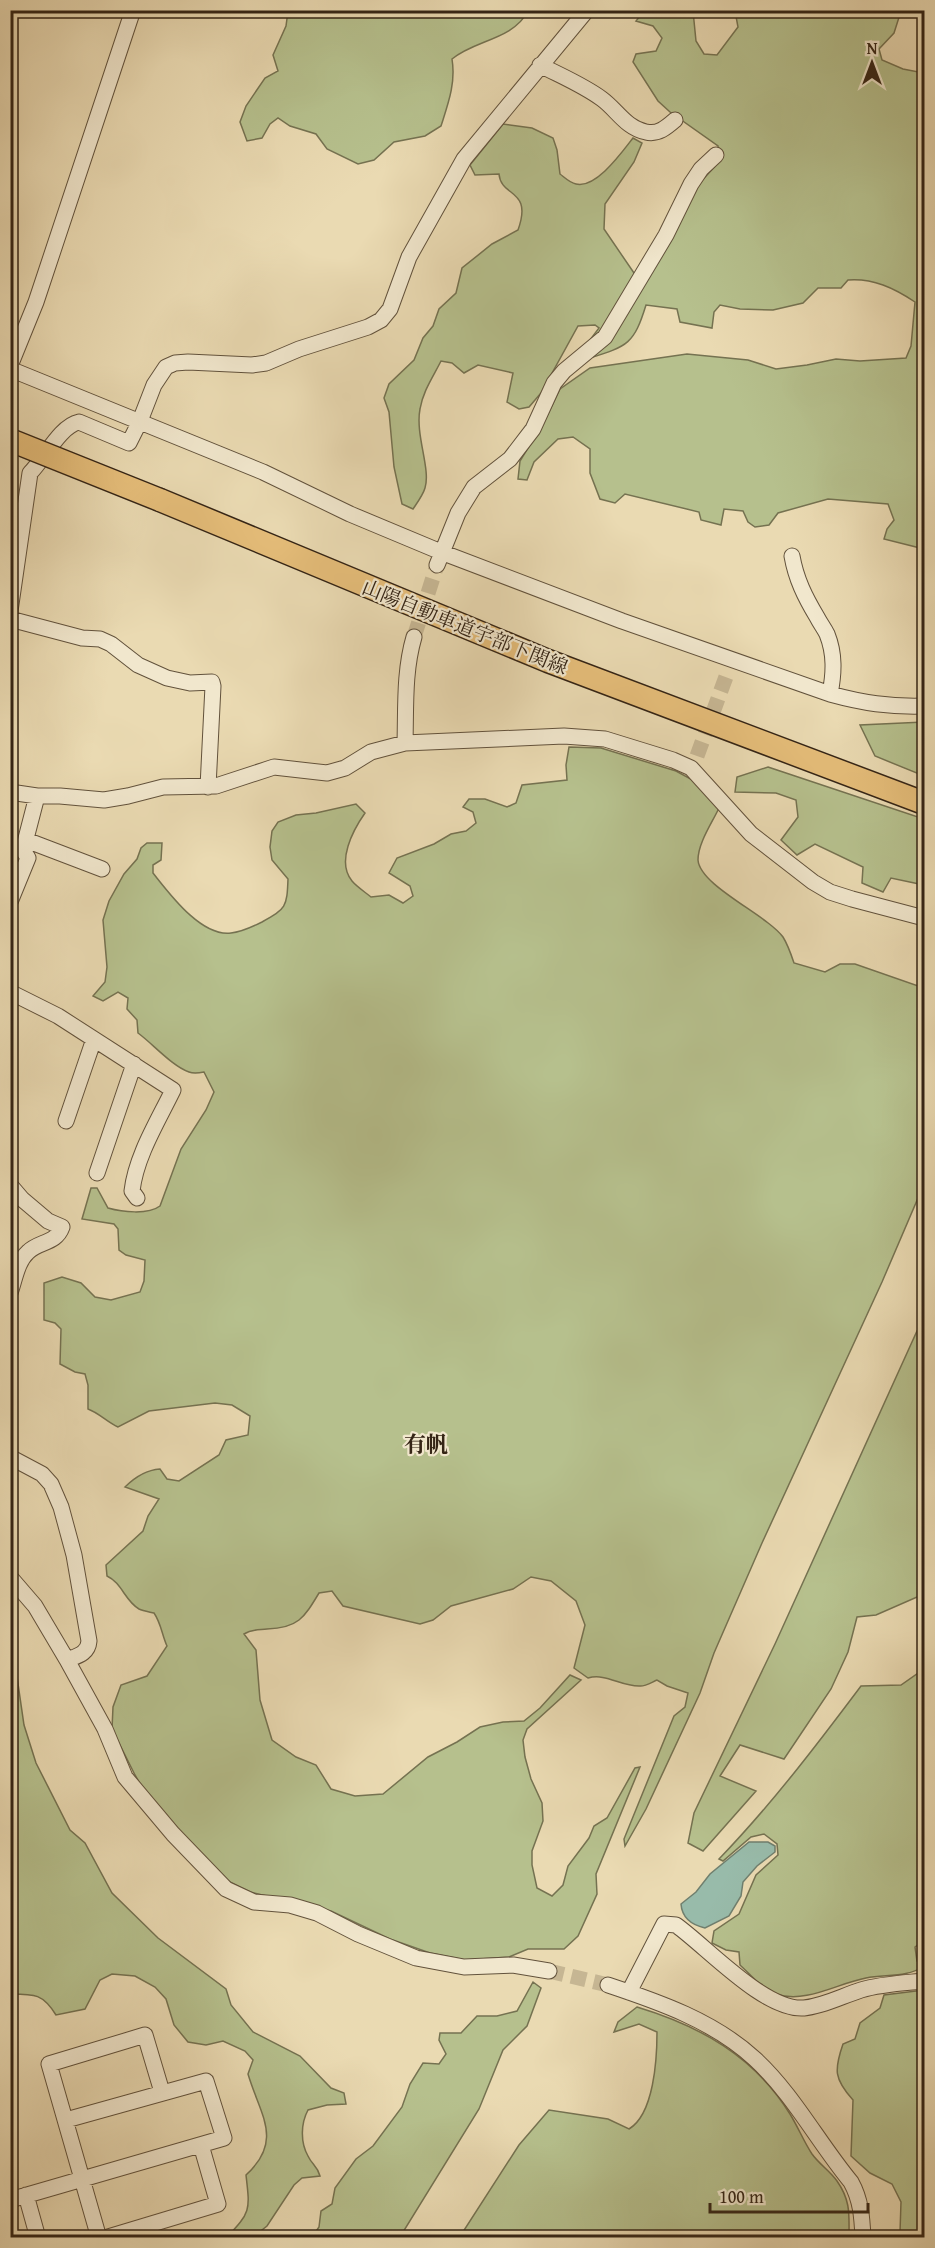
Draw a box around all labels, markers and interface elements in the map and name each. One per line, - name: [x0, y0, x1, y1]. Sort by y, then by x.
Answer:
- north arrow: [842, 33, 902, 93]
- text: N: [867, 36, 878, 60]
- street label: 山陽自動車道宇部下関線: [358, 572, 573, 681]
- district label: 有帆: [404, 1428, 448, 1460]
- scale bar: [710, 2176, 868, 2214]
- text: 100 m: [719, 2183, 764, 2210]

